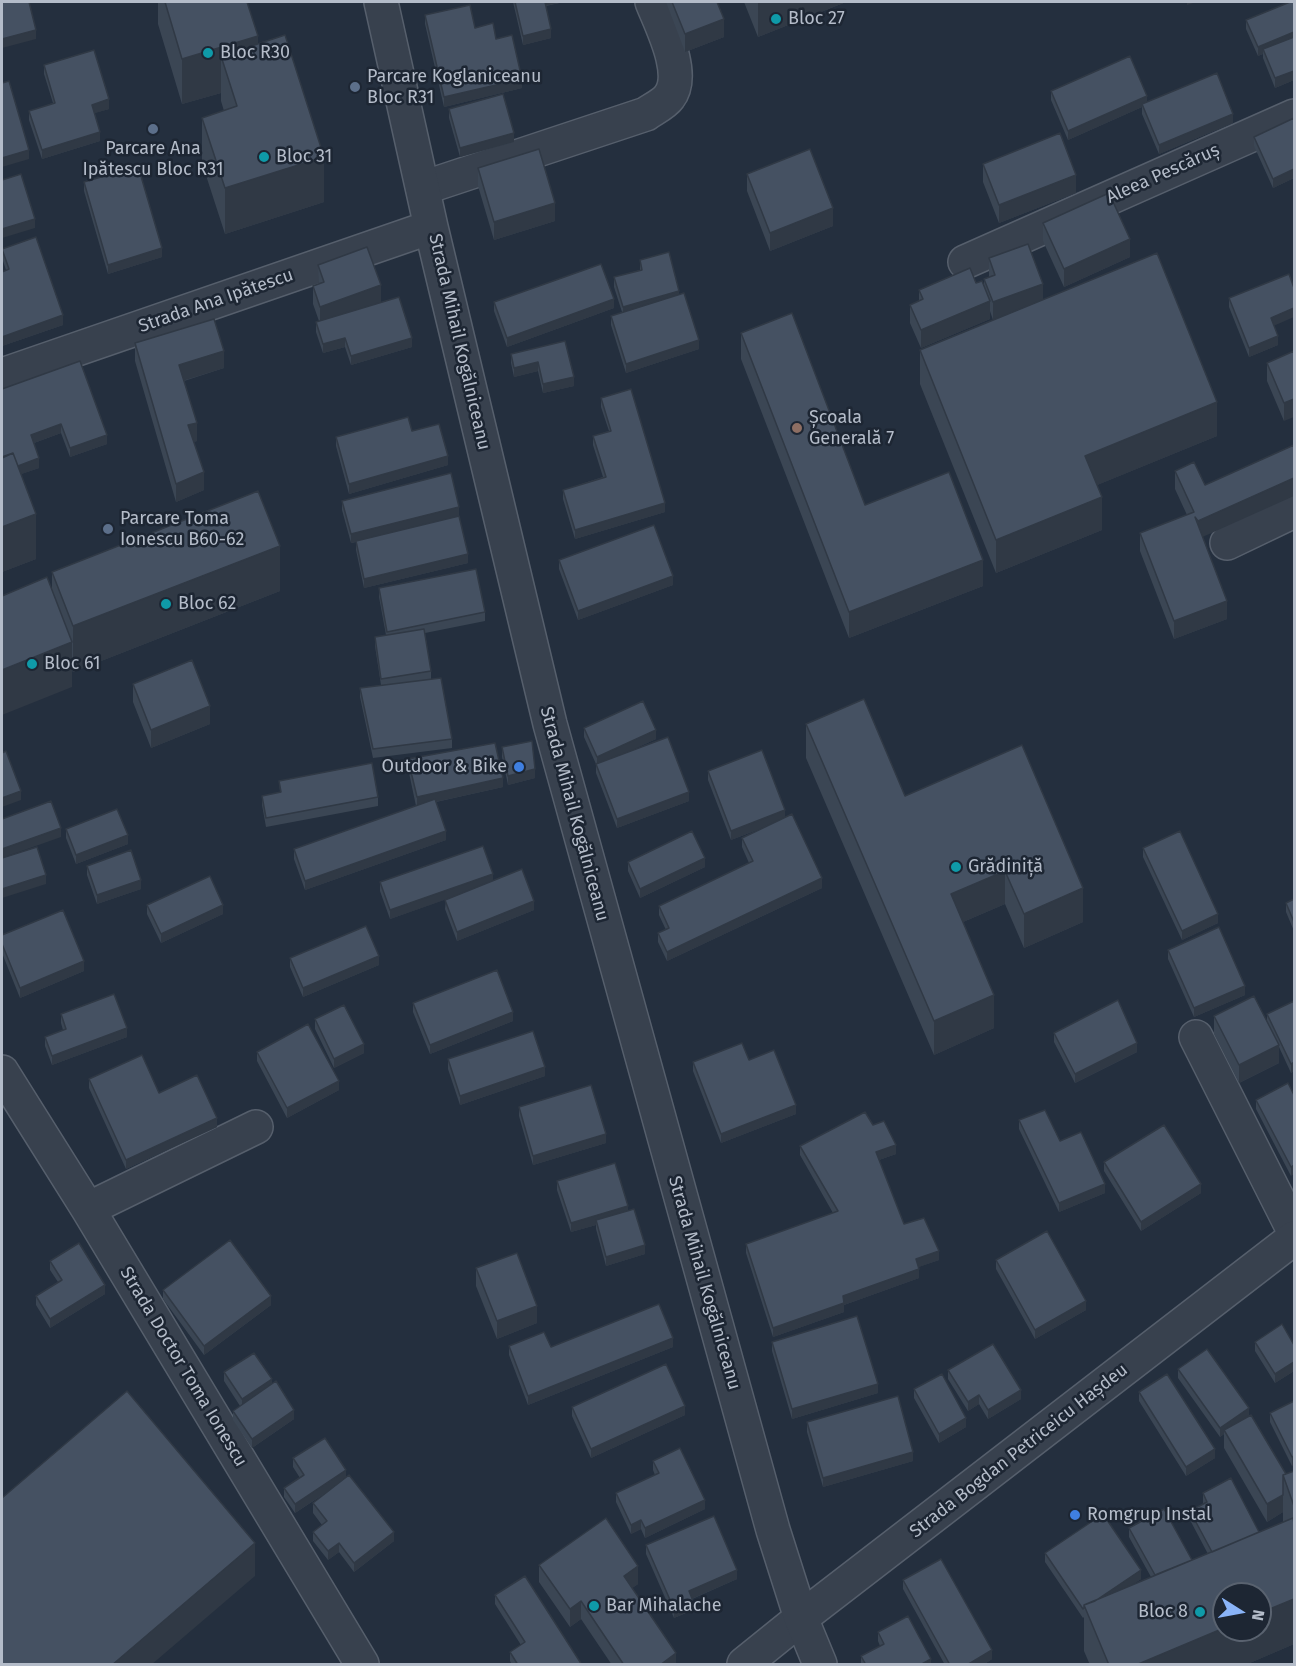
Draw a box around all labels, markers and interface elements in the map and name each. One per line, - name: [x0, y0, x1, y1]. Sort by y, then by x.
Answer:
- place label: Bloc 27: [788, 8, 845, 30]
- marker: Bloc 27: [769, 12, 783, 26]
- place label: Bloc R30: [220, 42, 290, 64]
- marker: Bloc R30: [201, 46, 215, 60]
- place label: Parcare Koglaniceanu Bloc R31: [367, 66, 541, 109]
- marker: Parcare Koglaniceanu Bloc R31: [348, 80, 362, 94]
- marker: Parcare Ana Ipătescu Bloc R31: [146, 122, 160, 136]
- place label: Parcare Ana Ipătescu Bloc R31: [83, 138, 223, 180]
- street label: Aleea Pescăruș: [1103, 139, 1223, 209]
- place label: Bloc 31: [276, 146, 332, 168]
- marker: Bloc 31: [257, 150, 271, 164]
- street label: Strada Mihail Kogălniceanu: [424, 232, 494, 452]
- street label: Strada Ana Ipătescu: [136, 264, 296, 338]
- place label: Școala Generală 7: [809, 407, 894, 450]
- marker: Școala Generală 7: [790, 421, 804, 435]
- place label: Parcare Toma Ionescu B60-62: [120, 508, 244, 550]
- marker: Parcare Toma Ionescu B60-62: [101, 522, 115, 536]
- place label: Bloc 62: [178, 593, 236, 615]
- marker: Bloc 62: [159, 597, 173, 611]
- place label: Bloc 61: [44, 653, 101, 675]
- marker: Bloc 61: [25, 657, 39, 671]
- street label: Strada Mihail Kogălniceanu: [535, 704, 613, 924]
- place label: Outdoor & Bike: [382, 756, 507, 778]
- marker: Outdoor & Bike: [512, 760, 526, 774]
- place label: Grădiniță: [968, 856, 1043, 878]
- marker: Grădiniță: [949, 860, 963, 874]
- street label: Strada Mihail Kogălniceanu: [663, 1174, 745, 1392]
- street label: Strada Doctor Toma Ionescu: [115, 1263, 251, 1471]
- street label: Strada Bogdan Petriceicu Hașdeu: [906, 1359, 1132, 1543]
- place label: Romgrup Instal: [1087, 1504, 1211, 1526]
- marker: Romgrup Instal: [1068, 1508, 1082, 1522]
- north arrow: [1212, 1582, 1272, 1642]
- place label: Bar Mihalache: [606, 1595, 722, 1617]
- marker: Bar Mihalache: [587, 1599, 601, 1613]
- place label: Bloc 8: [1138, 1601, 1188, 1623]
- marker: Bloc 8: [1193, 1605, 1207, 1619]
- text: N: [1248, 1608, 1269, 1622]

